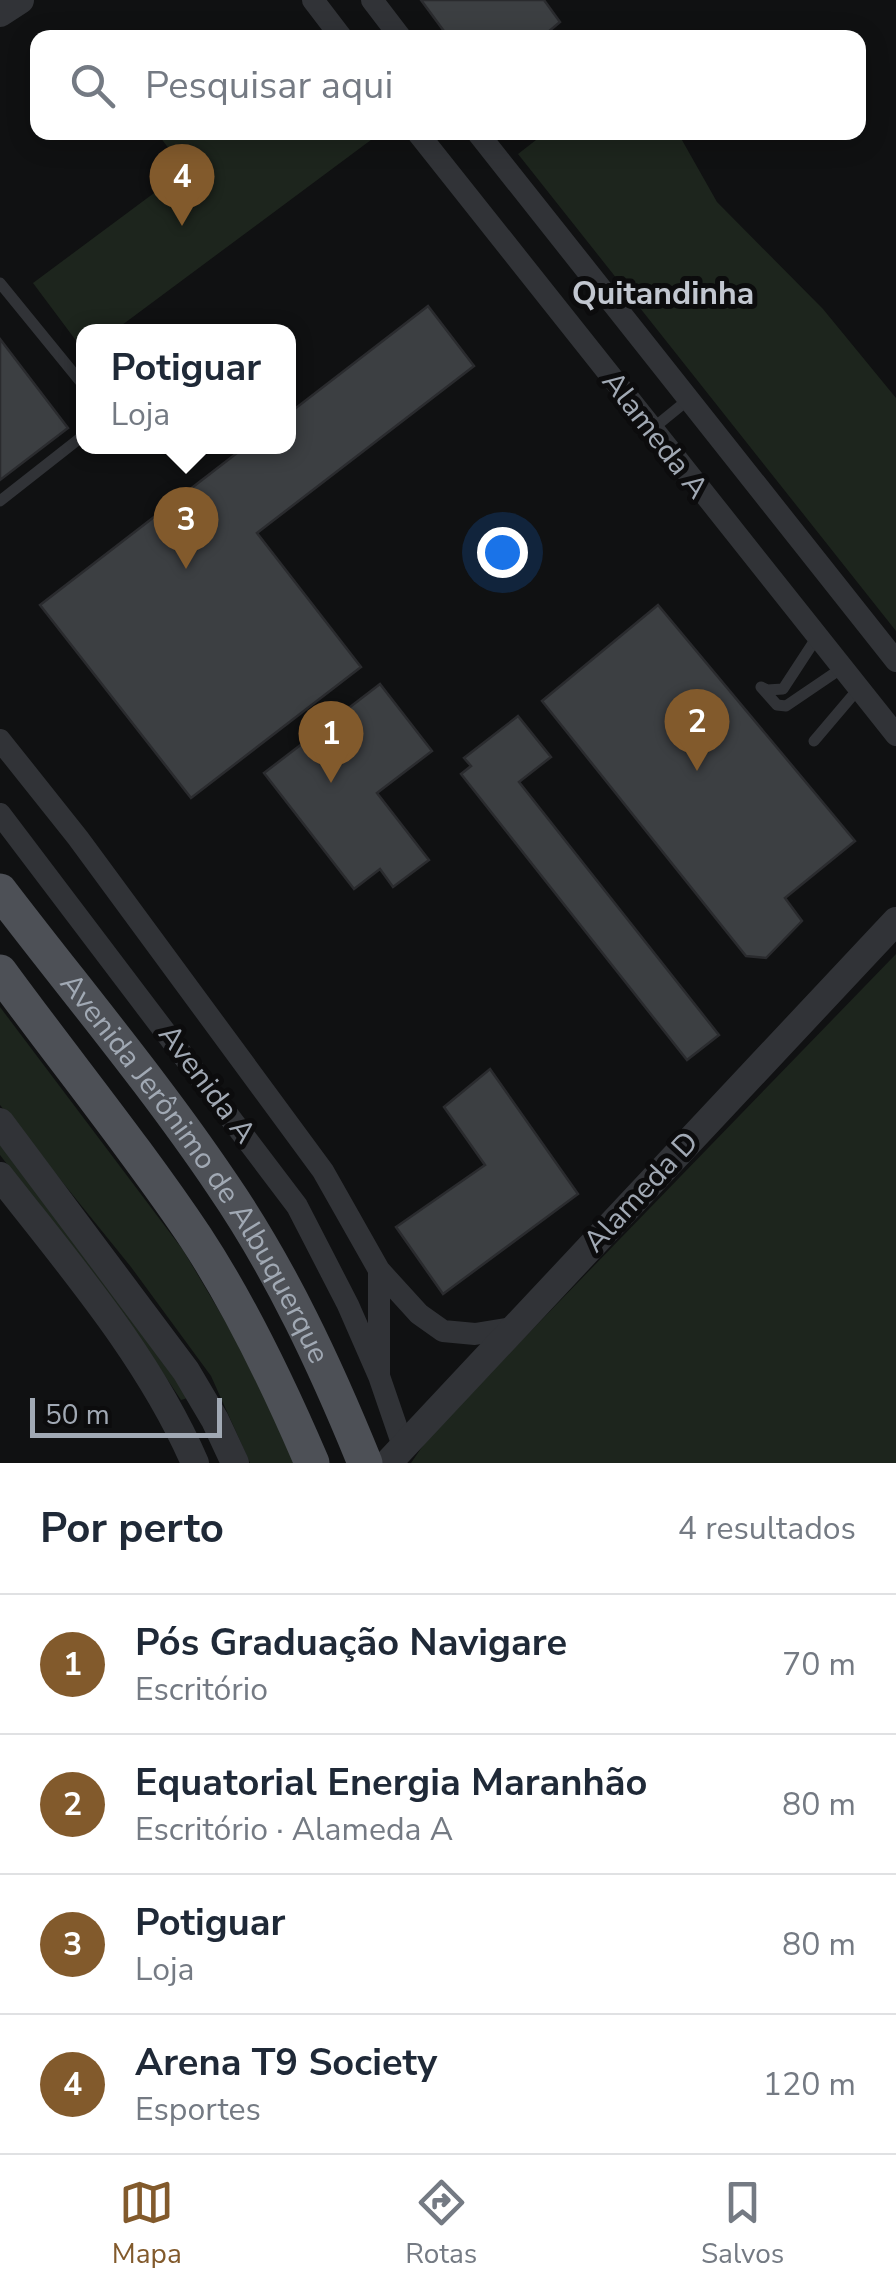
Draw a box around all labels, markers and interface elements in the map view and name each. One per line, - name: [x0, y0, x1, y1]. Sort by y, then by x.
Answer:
- search box: [30, 30, 866, 140]
- icon: search: [65, 58, 120, 113]
- text: Pesquisar aqui: [145, 60, 393, 111]
- pin: 4: [150, 144, 214, 226]
- district label: Quitandinha: [572, 272, 754, 315]
- popup: [76, 324, 296, 454]
- text: Potiguar: [111, 342, 261, 393]
- street label: Alameda A: [592, 363, 718, 507]
- text: Loja: [111, 393, 170, 436]
- pin: 3: [154, 486, 218, 569]
- your location: [477, 527, 528, 578]
- pin: 2: [664, 688, 730, 771]
- pin: 1: [298, 700, 364, 783]
- street label: Avenida Jerônimo de Albuquerque: [51, 964, 340, 1370]
- street label: Avenida A: [149, 1016, 265, 1152]
- street label: Alameda D: [574, 1123, 708, 1261]
- scale bar: [30, 1393, 222, 1438]
- text: 50 m: [45, 1396, 110, 1434]
- text: Por perto: [40, 1500, 224, 1557]
- text: 4 resultados: [678, 1507, 856, 1550]
- text: Pós Graduação Navigare: [135, 1617, 567, 1668]
- text: 1: [63, 1643, 82, 1686]
- text: 70 m: [782, 1643, 856, 1686]
- text: Escritório: [135, 1668, 268, 1711]
- text: Equatorial Energia Maranhão: [135, 1757, 647, 1808]
- text: 2: [63, 1783, 82, 1826]
- text: 80 m: [782, 1783, 856, 1826]
- text: Escritório · Alameda A: [135, 1808, 453, 1851]
- text: Potiguar: [135, 1897, 285, 1948]
- text: 3: [63, 1923, 82, 1966]
- text: 80 m: [782, 1923, 856, 1966]
- text: Loja: [135, 1948, 195, 1991]
- text: Arena T9 Society: [135, 2037, 437, 2088]
- text: 4: [63, 2063, 82, 2106]
- text: 120 m: [763, 2063, 856, 2106]
- text: Esportes: [135, 2088, 261, 2131]
- tab: Mapa: [112, 2175, 182, 2273]
- tab: Rotas: [405, 2175, 477, 2273]
- tab: Salvos: [701, 2175, 784, 2273]

